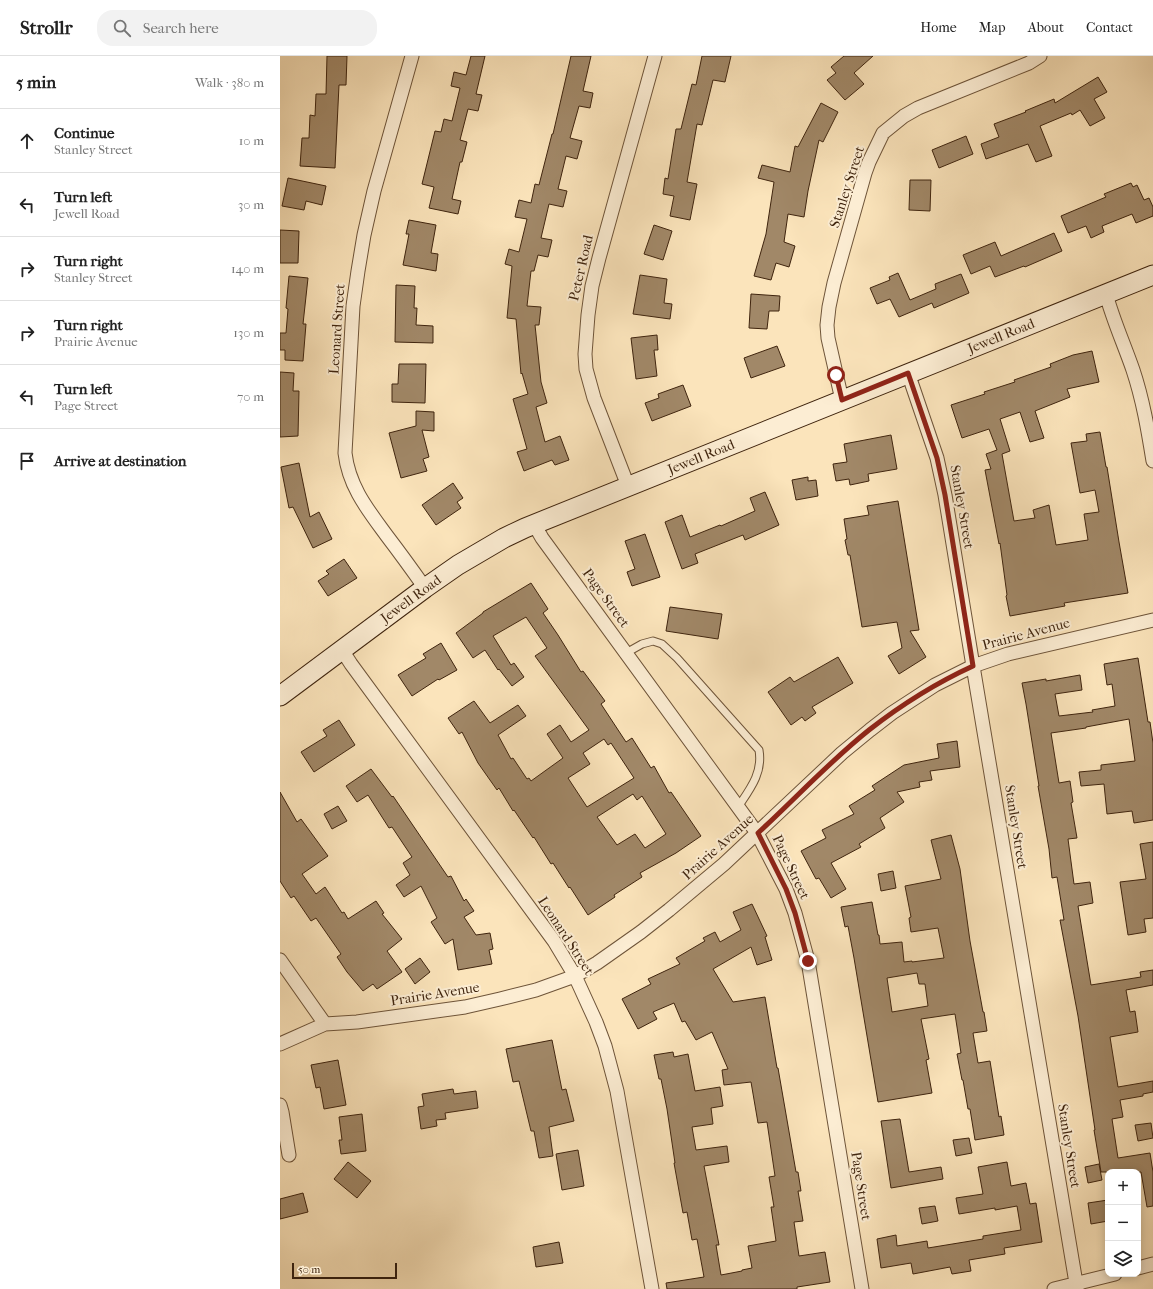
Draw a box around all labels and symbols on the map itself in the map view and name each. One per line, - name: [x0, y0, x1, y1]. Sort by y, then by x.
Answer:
- street label: Stanley Street: [826, 144, 868, 230]
- street label: Peter Road: [565, 233, 597, 303]
- street label: Leonard Street: [325, 283, 349, 375]
- street label: Jewell Road: [964, 315, 1037, 357]
- route start: [827, 366, 845, 384]
- street label: Jewell Road: [664, 436, 737, 478]
- street label: Stanley Street: [946, 464, 978, 550]
- street label: Page Street: [579, 565, 633, 631]
- street label: Jewell Road: [377, 571, 445, 627]
- street label: Prairie Avenue: [980, 614, 1072, 654]
- street label: Stanley Street: [1001, 784, 1031, 870]
- street label: Prairie Avenue: [679, 810, 757, 883]
- street label: Page Street: [769, 832, 813, 902]
- street label: Leonard Street: [534, 893, 598, 979]
- route end: [799, 952, 817, 970]
- street label: Prairie Avenue: [389, 979, 481, 1009]
- street label: Stanley Street: [1054, 1103, 1084, 1189]
- street label: Page Street: [847, 1151, 875, 1221]
- scale bar: [292, 1261, 397, 1280]

